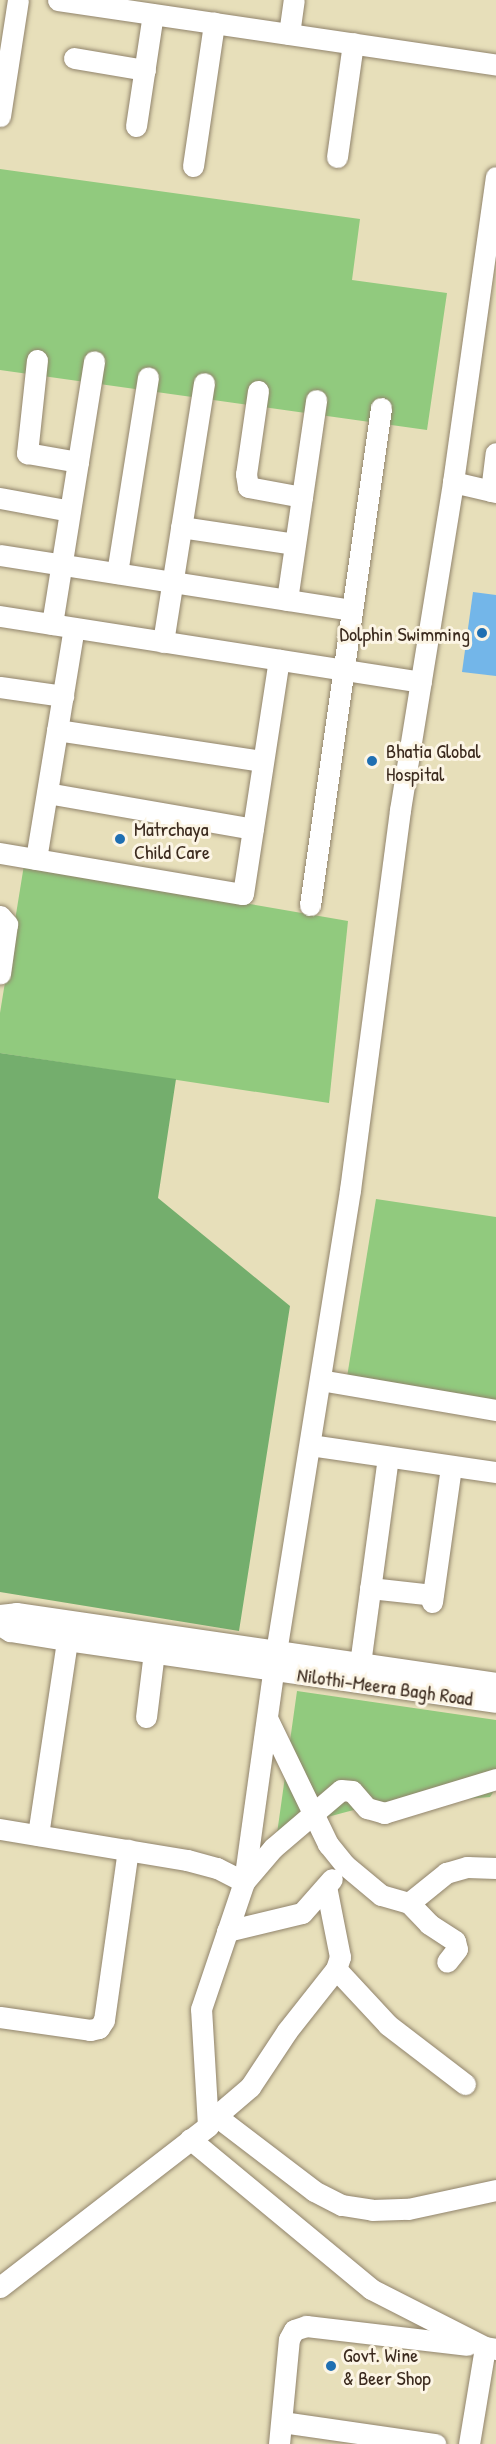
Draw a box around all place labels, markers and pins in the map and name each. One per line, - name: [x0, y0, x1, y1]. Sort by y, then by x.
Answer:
- place label: Dolphin Swimming: [340, 621, 470, 645]
- marker: Dolphin Swimming: [475, 626, 489, 640]
- place label: Bhatia Global Hospital: [386, 738, 481, 785]
- marker: Bhatia Global Hospital: [363, 752, 381, 770]
- place label: Matrchaya Child Care: [134, 816, 210, 863]
- marker: Matrchaya Child Care: [111, 830, 129, 848]
- place label: Govt. Wine & Beer Shop: [343, 2342, 431, 2389]
- marker: Govt. Wine & Beer Shop: [324, 2359, 338, 2373]

